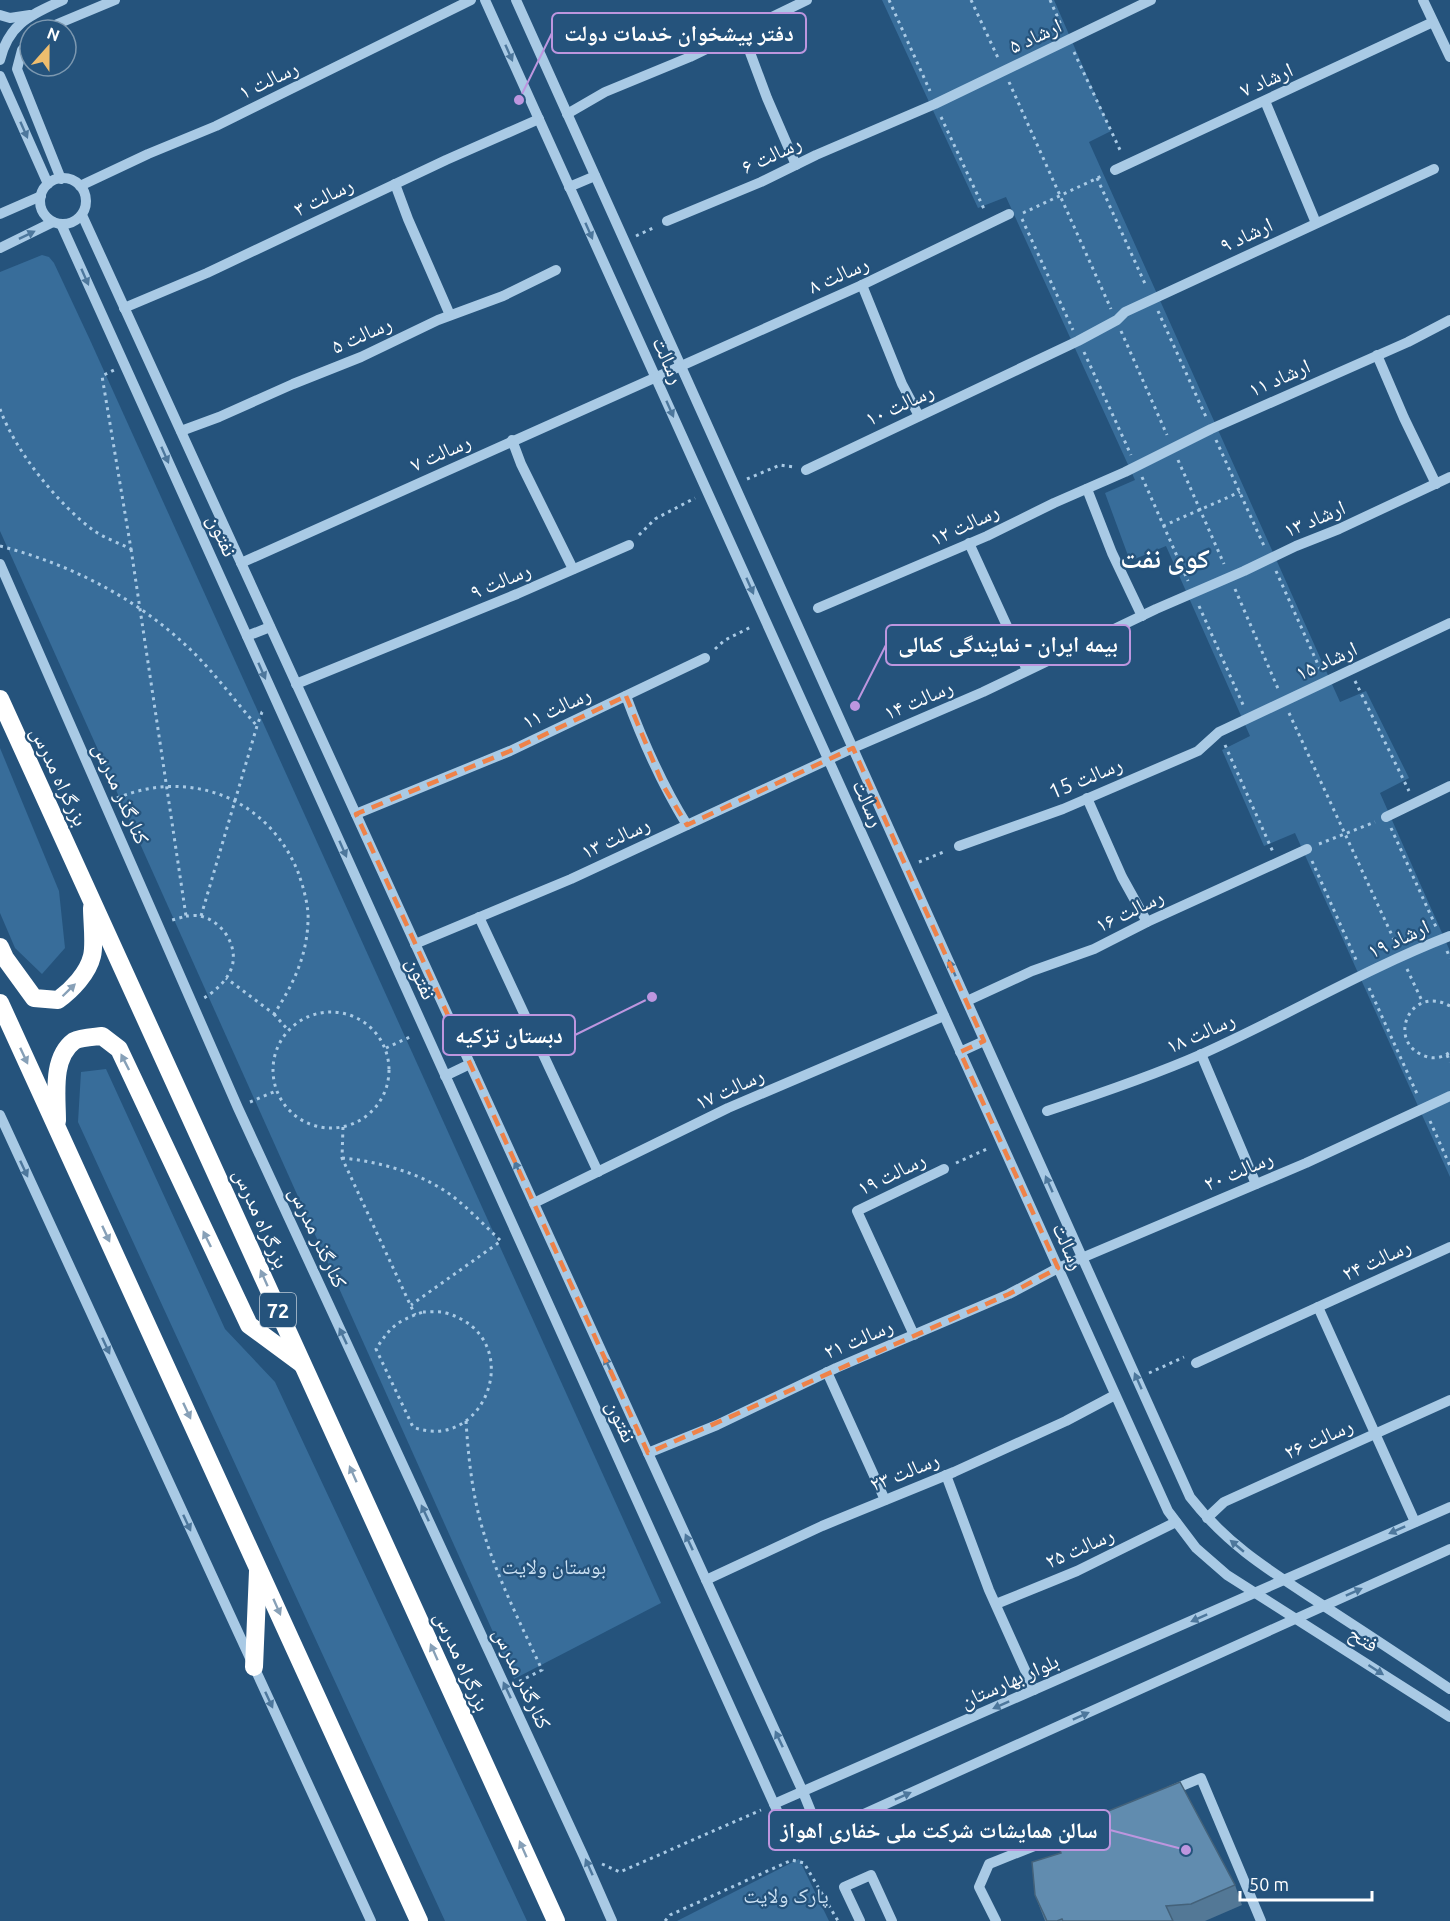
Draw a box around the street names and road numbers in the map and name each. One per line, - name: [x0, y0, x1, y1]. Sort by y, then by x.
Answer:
- street label: ارشاد ۵: [1005, 12, 1065, 58]
- street label: رسالت ۱: [234, 54, 302, 104]
- street label: ارشاد ۷: [1236, 57, 1296, 101]
- street label: رسالت ۶: [737, 130, 805, 178]
- street label: رسالت ۳: [289, 171, 357, 221]
- street label: ارشاد ۹: [1216, 211, 1276, 257]
- street label: رسالت ۸: [804, 250, 872, 298]
- street label: رسالت ۵: [327, 310, 395, 358]
- street label: رسالت: [648, 333, 690, 387]
- street label: ارشاد ۱۱: [1245, 353, 1313, 401]
- street label: رسالت ۱۰: [861, 378, 937, 430]
- street label: رسالت ۷: [406, 428, 474, 476]
- street label: ارشاد ۱۳: [1280, 494, 1348, 542]
- street label: رسالت ۱۲: [926, 498, 1002, 550]
- street label: نفتون: [202, 510, 243, 560]
- street label: رسالت ۹: [466, 557, 534, 603]
- street label: ارشاد ۱۵: [1292, 635, 1360, 685]
- street label: رسالت ۱۴: [880, 674, 956, 724]
- street label: رسالت ۱۱: [518, 681, 594, 733]
- street label: بزرگراه مدرس: [25, 723, 93, 830]
- street label: کنارگذر مدرس: [87, 738, 155, 849]
- street label: رسالت 15: [1045, 751, 1125, 803]
- street label: رسالت: [848, 776, 890, 830]
- street label: رسالت ۱۳: [577, 811, 653, 863]
- street label: رسالت ۱۶: [1091, 883, 1167, 937]
- street label: ارشاد ۱۹: [1364, 913, 1432, 963]
- street label: نفتون: [401, 953, 442, 1003]
- street label: رسالت ۱۸: [1162, 1006, 1238, 1058]
- street label: رسالت ۱۷: [691, 1062, 767, 1114]
- street label: رسالت ٢٠: [1200, 1145, 1276, 1195]
- street label: رسالت ۱۹: [853, 1146, 929, 1200]
- street label: بزرگراه مدرس: [227, 1164, 295, 1273]
- street label: کنارگذر مدرس: [283, 1183, 353, 1292]
- street label: رسالت: [1048, 1219, 1090, 1273]
- street label: رسالت ۲۴: [1338, 1233, 1414, 1285]
- road number: 72: [260, 1293, 296, 1327]
- street label: رسالت ۲۱: [820, 1313, 896, 1363]
- street label: نفتون: [601, 1396, 642, 1446]
- street label: رسالت ۲۶: [1280, 1412, 1356, 1464]
- street label: رسالت ۲۳: [866, 1446, 942, 1496]
- street label: رسالت ۲۵: [1041, 1521, 1117, 1573]
- street label: بزرگراه مدرس: [428, 1607, 496, 1716]
- street label: فتح: [1344, 1620, 1383, 1658]
- street label: کنارگذر مدرس: [487, 1624, 557, 1733]
- street label: بلوار بهارستان: [956, 1648, 1062, 1713]

